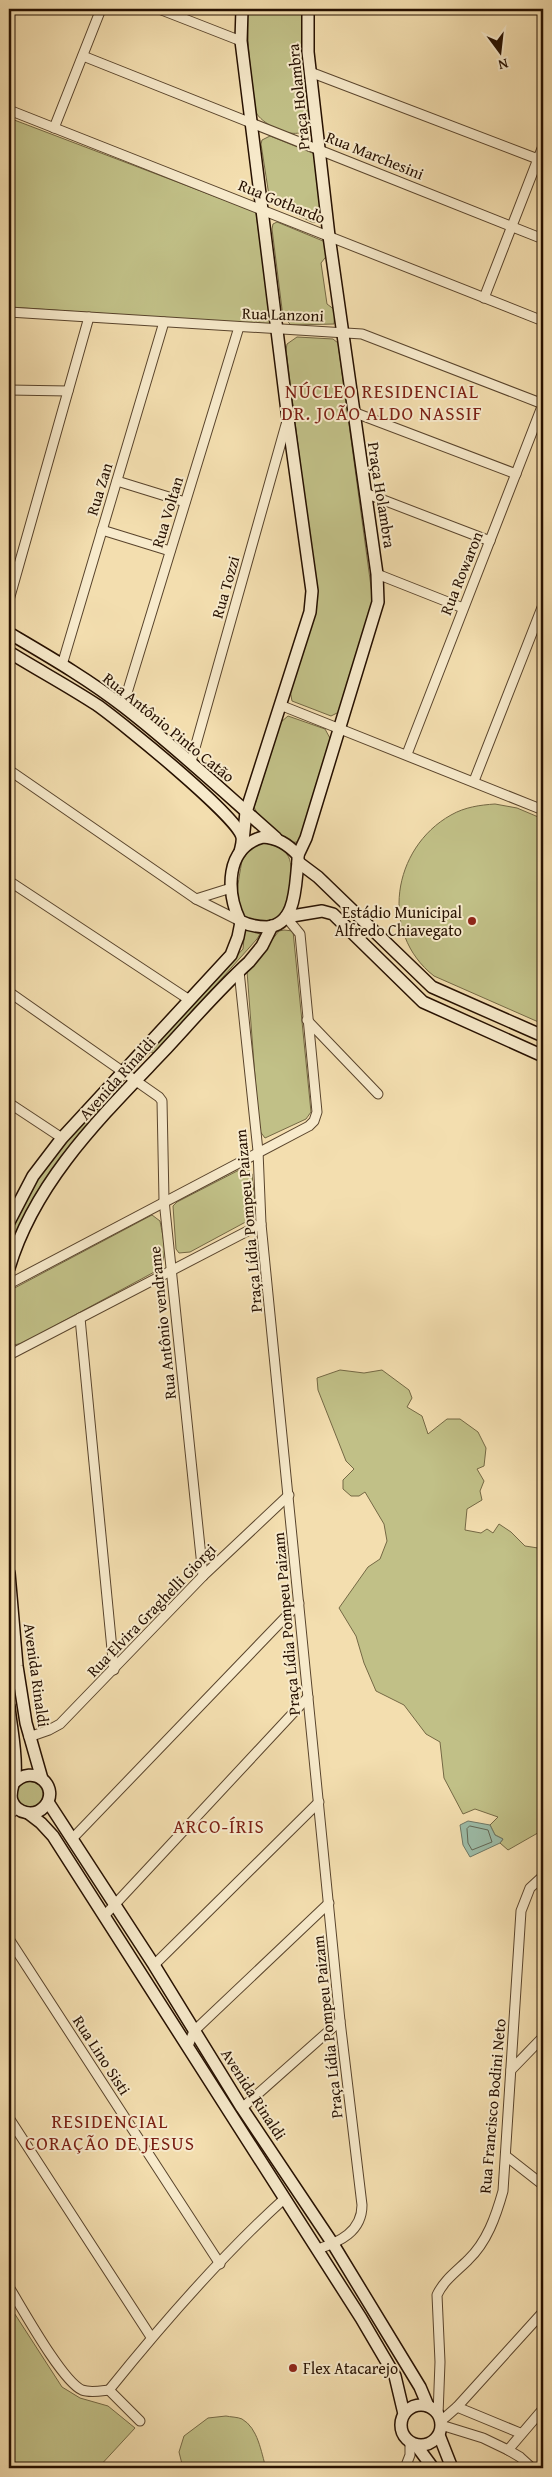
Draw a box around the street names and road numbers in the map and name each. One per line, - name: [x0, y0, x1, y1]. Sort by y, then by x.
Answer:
- street label: Praça Holambra: [280, 42, 316, 151]
- street label: Rua Marchesini: [322, 124, 428, 186]
- street label: Rua Gothardo: [235, 173, 329, 229]
- street label: Rua Lanzoni: [242, 301, 325, 327]
- street label: Praça Holambra: [362, 440, 402, 550]
- street label: Rua Zan: [80, 460, 118, 518]
- street label: Rua Voltan: [145, 473, 189, 551]
- street label: Rua Rowaron: [433, 528, 489, 618]
- street label: Rua Tozzi: [205, 552, 245, 621]
- street label: Rua Antônio Pinto Catão: [98, 666, 240, 788]
- street label: Avenida Rinaldi: [73, 1031, 161, 1125]
- street label: Praça Lídia Pompeu Paizam: [228, 1128, 268, 1314]
- street label: Rua Antônio vendrame: [142, 1245, 182, 1401]
- street label: Praça Lídia Pompeu Paizam: [266, 1531, 306, 1717]
- street label: Rua Elvira Graghelli Giorgi: [81, 1537, 222, 1682]
- street label: Avenida Rinaldi: [18, 1621, 56, 1729]
- street label: Praça Lídia Pompeu Paizam: [305, 1934, 349, 2120]
- street label: Rua Lino Sisti: [67, 2010, 137, 2100]
- street label: Rua Francisco Bodini Neto: [472, 2018, 512, 2194]
- street label: Avenida Rinaldi: [215, 2043, 293, 2145]

